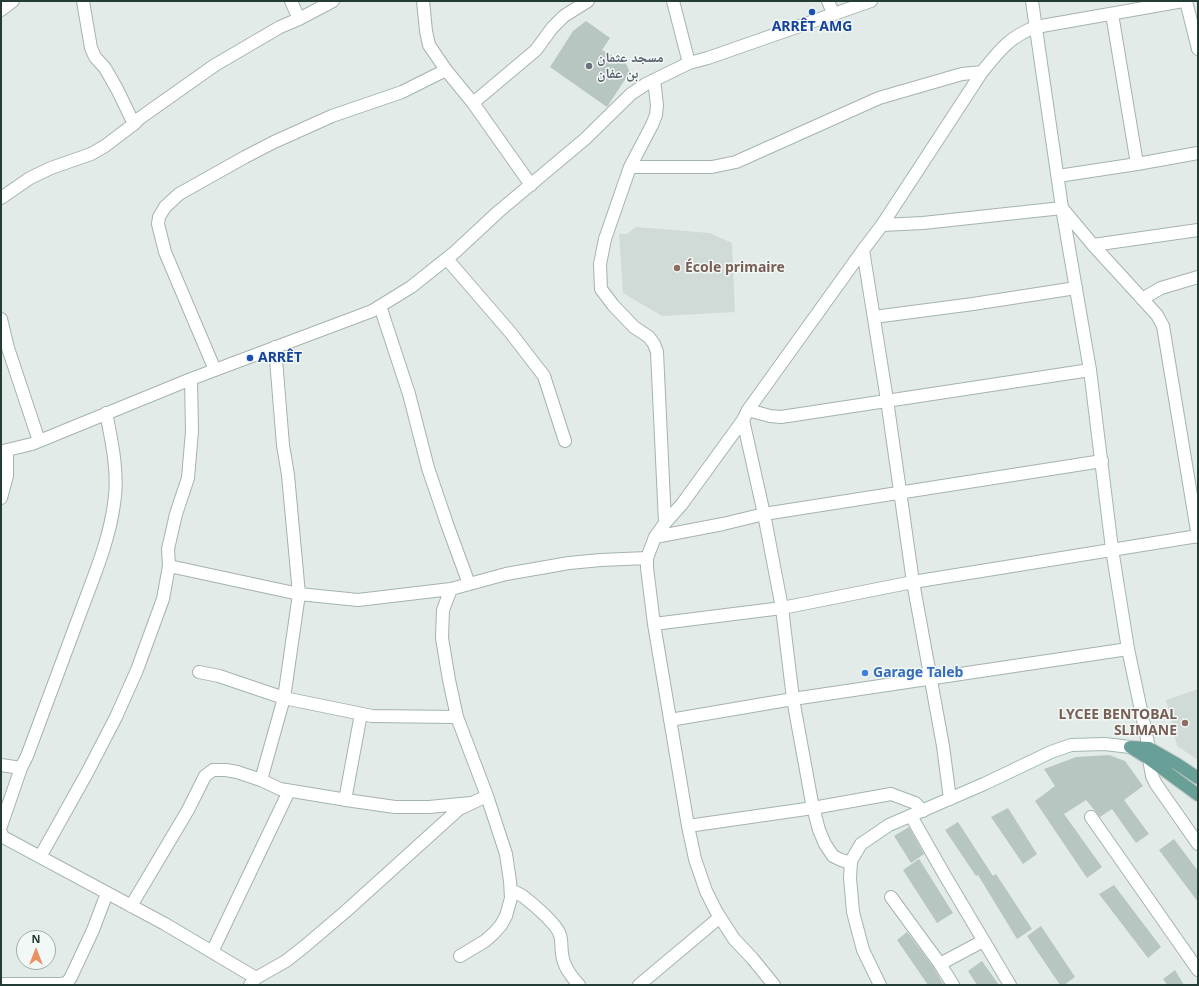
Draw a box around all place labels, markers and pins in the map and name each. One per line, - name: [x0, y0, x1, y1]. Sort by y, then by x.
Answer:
- marker: ARRÊT AMG: [807, 7, 817, 17]
- place label: ARRÊT AMG: [772, 19, 852, 35]
- place label: مسجد عثمان بن عفان: [597, 50, 664, 82]
- marker: مسجد عثمان بن عفان: [584, 61, 594, 71]
- place label: École primaire: [685, 260, 785, 276]
- marker: École primaire: [672, 263, 682, 273]
- place label: ARRÊT: [258, 350, 302, 366]
- marker: ARRÊT: [245, 353, 255, 363]
- place label: Garage Taleb: [873, 665, 963, 681]
- marker: Garage Taleb: [860, 668, 870, 678]
- place label: LYCEE BENTOBAL SLIMANE: [1059, 707, 1177, 740]
- marker: LYCEE BENTOBAL SLIMANE: [1180, 718, 1190, 728]

